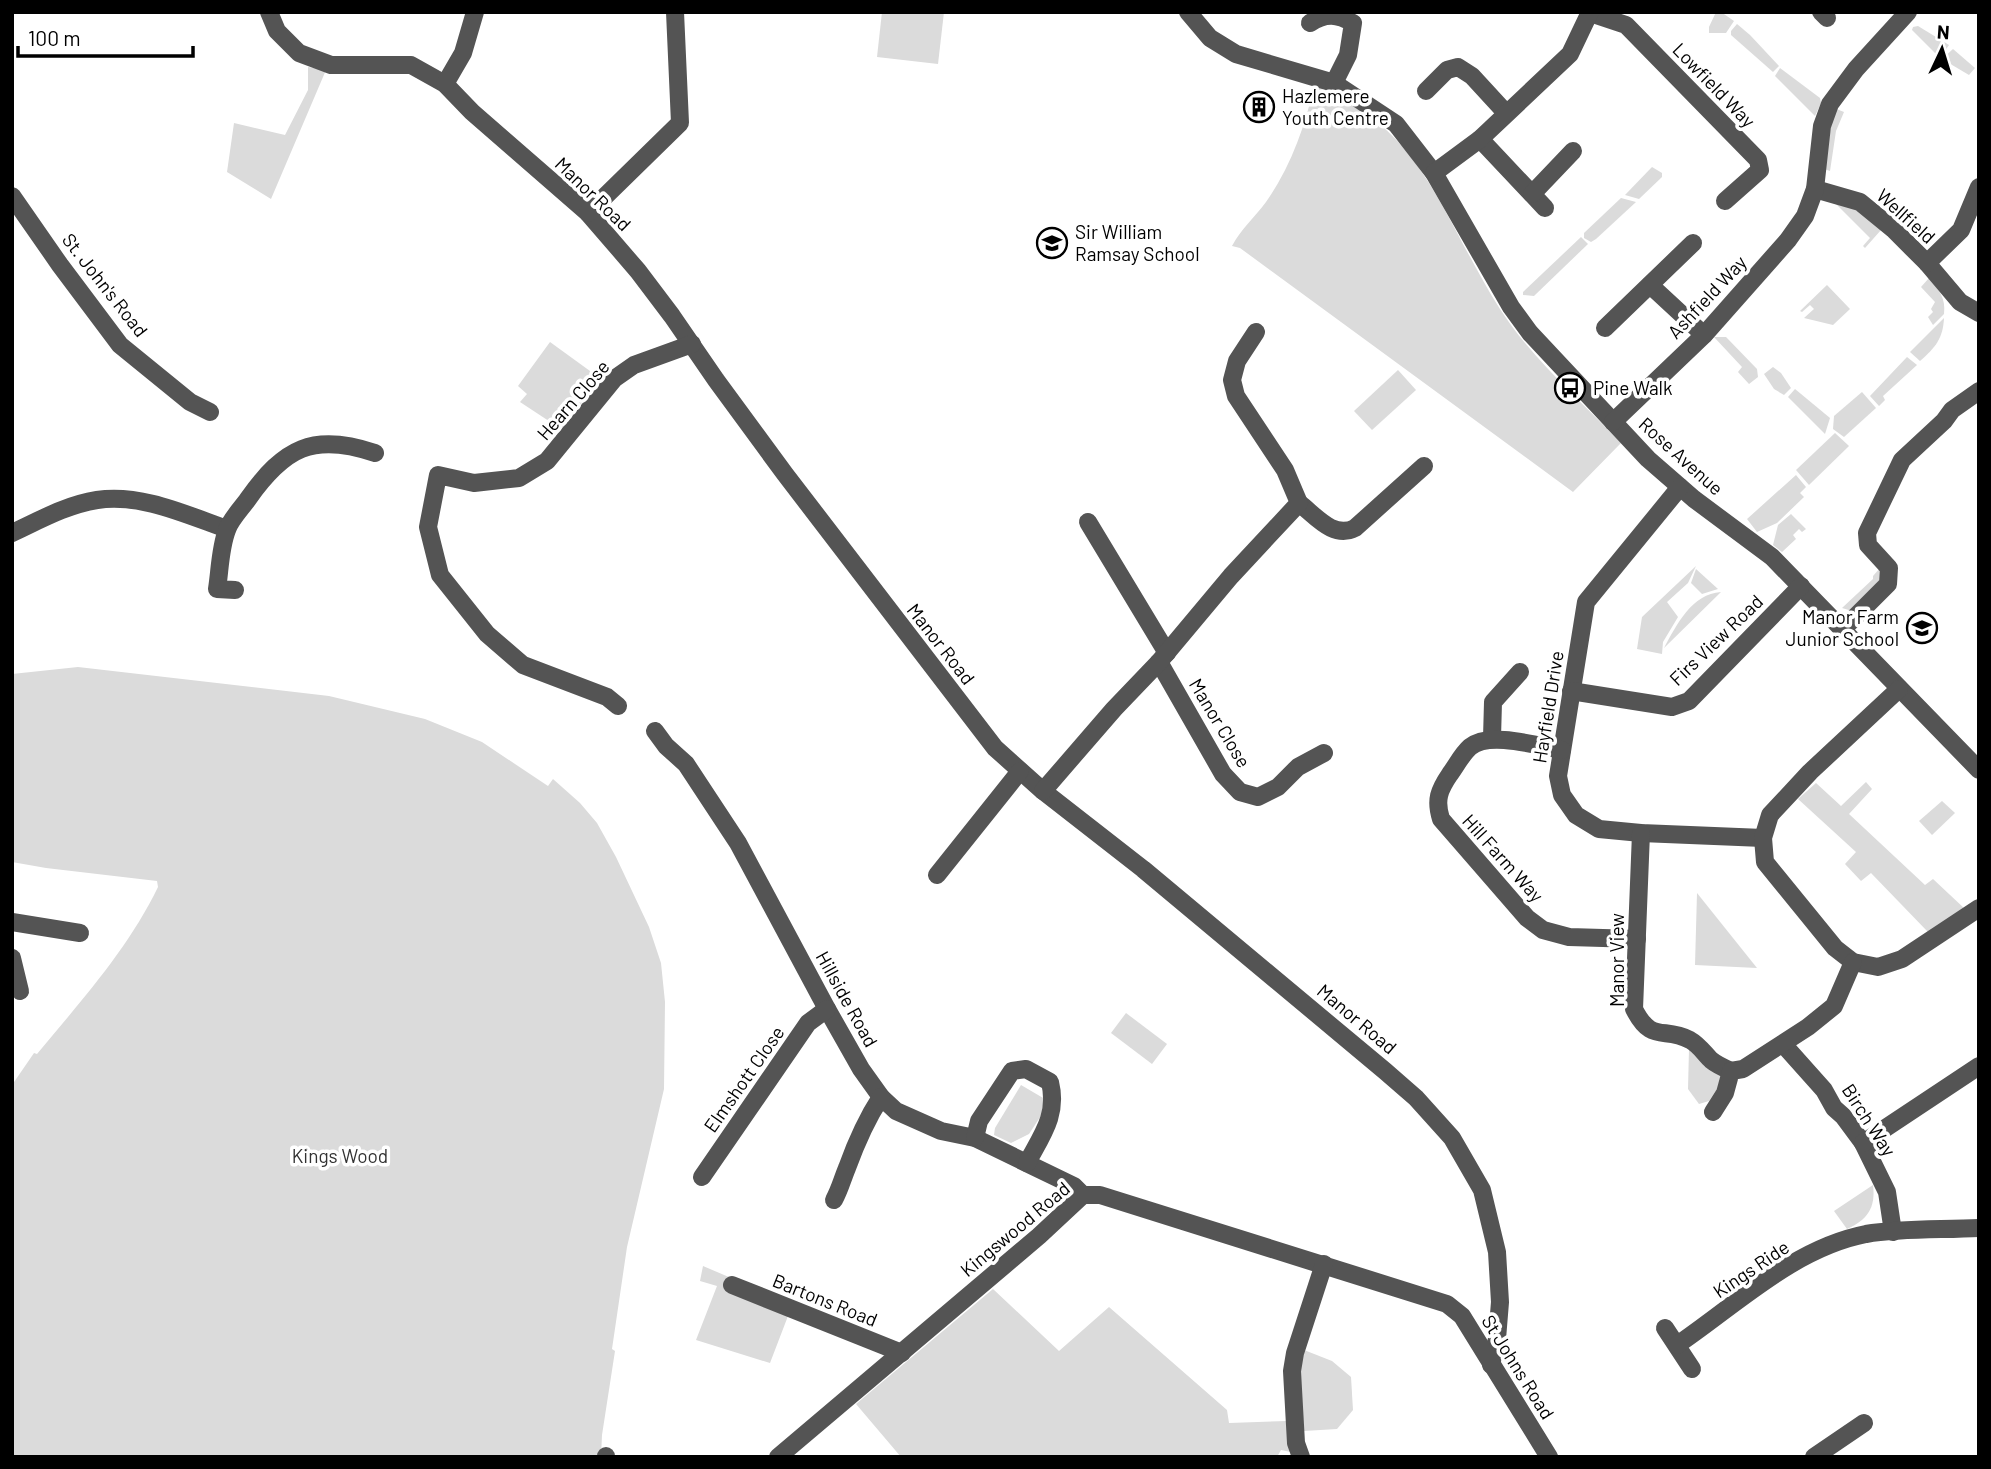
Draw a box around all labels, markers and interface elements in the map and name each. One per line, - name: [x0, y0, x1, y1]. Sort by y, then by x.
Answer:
- scale bar: [18, 14, 192, 58]
- north arrow: [1907, 14, 1977, 84]
- text: N: [1936, 20, 1950, 43]
- text: 100 m: [28, 25, 81, 50]
- street label: Lowfield Way: [1668, 37, 1761, 132]
- place label: Hazlemere Youth Centre: [1282, 84, 1389, 129]
- building icon: Hazlemere Youth Centre: [1242, 90, 1276, 124]
- street label: Manor Road: [551, 152, 636, 235]
- street label: Wellfield: [1872, 183, 1940, 248]
- place label: Sir William Ramsay School: [1075, 220, 1200, 265]
- school or university icon: Sir William Ramsay School: [1035, 226, 1069, 260]
- street label: St. John's Road: [58, 228, 153, 341]
- street label: Ashfield Way: [1662, 250, 1751, 343]
- street label: Hearn Close: [532, 355, 614, 444]
- bus stop icon: Pine Walk: [1553, 371, 1587, 405]
- place label: Pine Walk: [1593, 376, 1673, 399]
- street label: Rose Avenue: [1634, 412, 1728, 499]
- street label: Firs View Road: [1664, 589, 1767, 690]
- street label: Manor Road: [903, 599, 980, 689]
- place label: Manor Farm Junior School: [1786, 605, 1899, 650]
- school or university icon: Manor Farm Junior School: [1905, 611, 1939, 645]
- street label: Hayfield Drive: [1527, 649, 1568, 765]
- street label: Manor Close: [1185, 674, 1256, 772]
- street label: Hill Farm Way: [1458, 809, 1549, 907]
- street label: Manor View: [1605, 913, 1628, 1007]
- street label: Hillside Road: [812, 947, 883, 1051]
- street label: Manor Road: [1313, 979, 1402, 1058]
- street label: Elmshott Close: [699, 1021, 789, 1136]
- street label: Birch Way: [1838, 1079, 1901, 1160]
- park label: Kings Wood: [292, 1144, 388, 1167]
- street label: Kingswood Road: [955, 1176, 1074, 1281]
- street label: Kings Ride: [1708, 1235, 1793, 1302]
- street label: Bartons Road: [769, 1268, 881, 1331]
- street label: St Johns Road: [1477, 1310, 1560, 1423]

